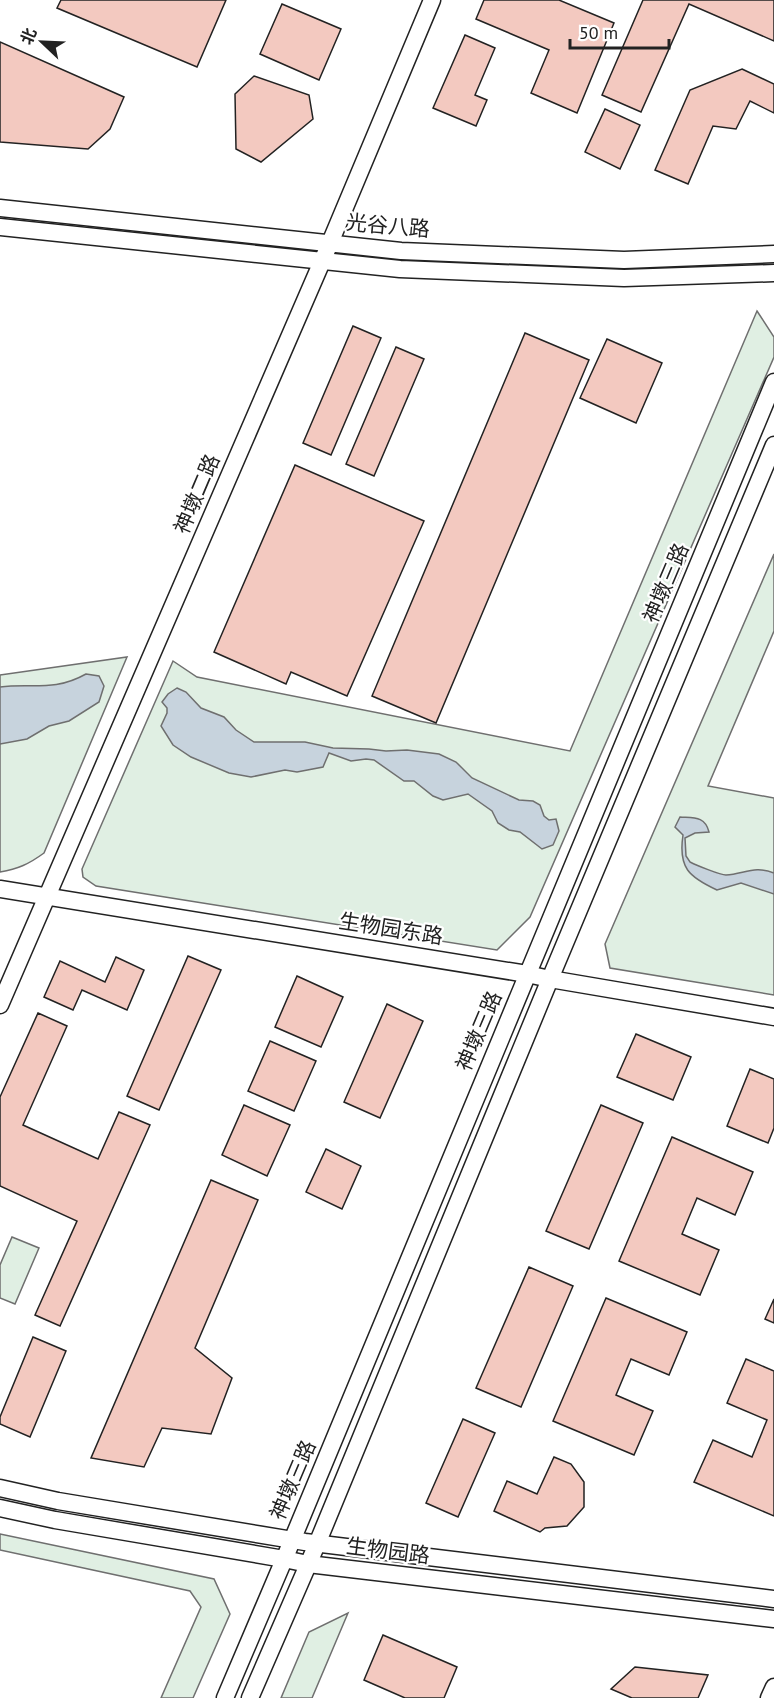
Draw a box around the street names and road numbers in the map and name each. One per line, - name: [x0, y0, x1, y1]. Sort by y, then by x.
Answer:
- street label: 光谷八路: [345, 208, 431, 243]
- street label: 神墩二路: [168, 450, 225, 538]
- street label: 神墩三路: [637, 539, 694, 627]
- street label: 生物园东路: [337, 907, 445, 950]
- street label: 神墩三路: [450, 987, 507, 1075]
- street label: 神墩三路: [264, 1436, 321, 1524]
- street label: 生物园路: [345, 1532, 431, 1569]

